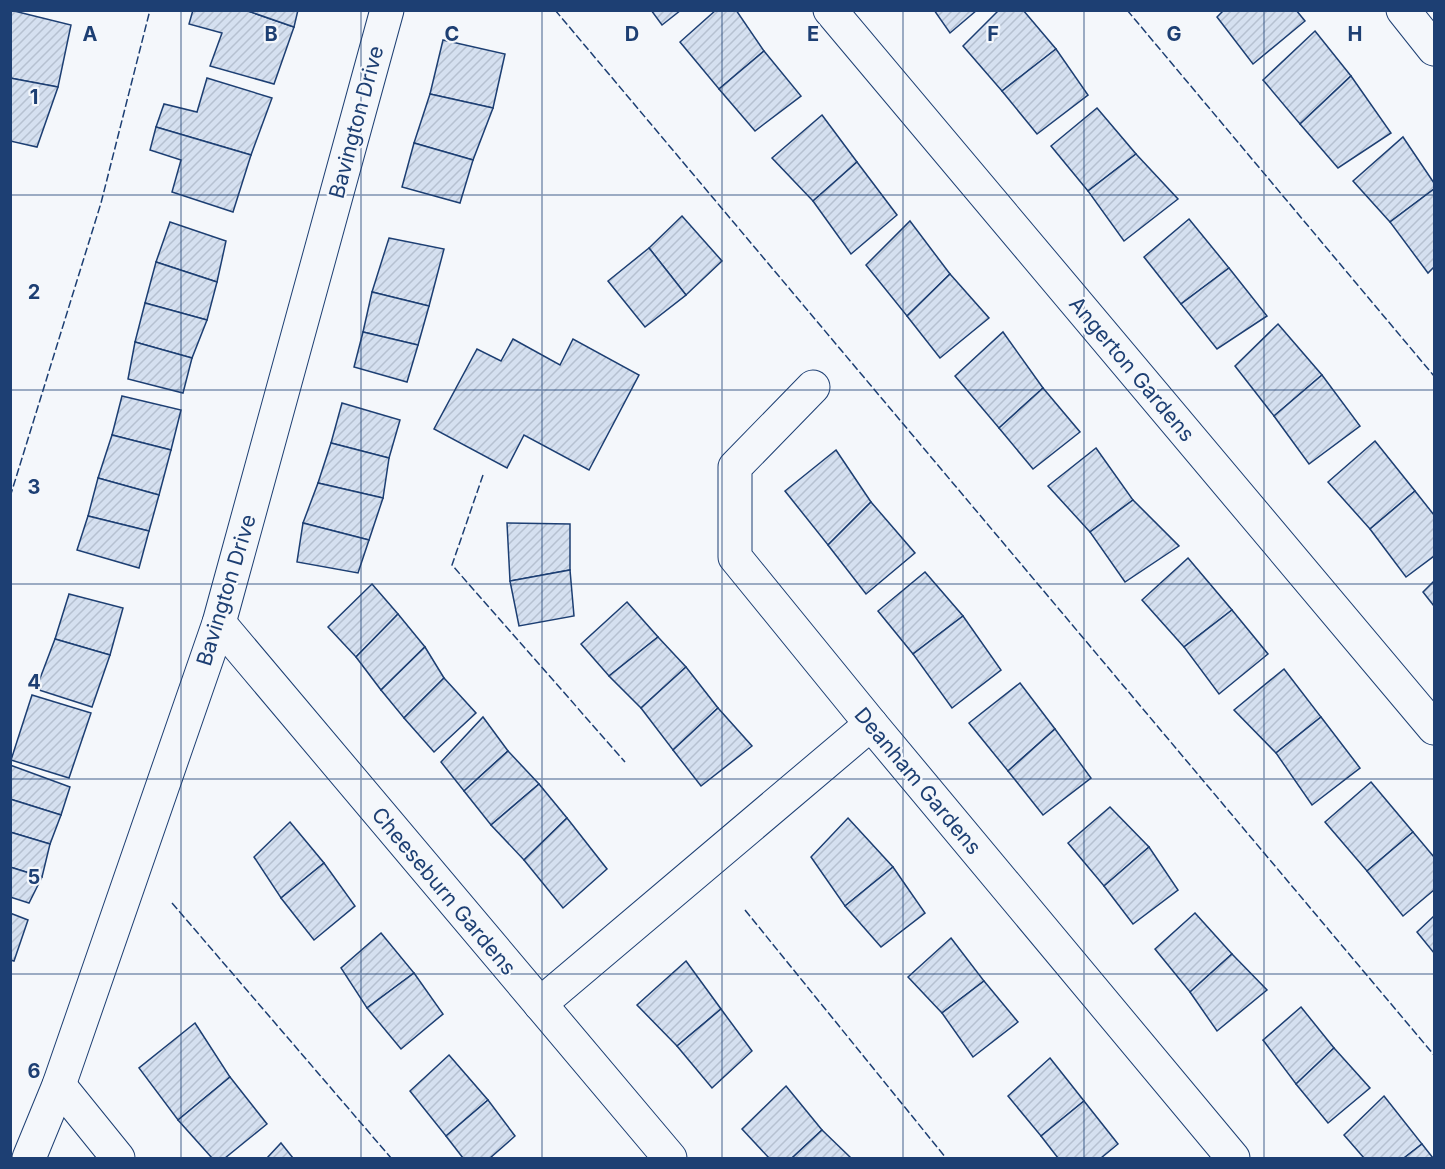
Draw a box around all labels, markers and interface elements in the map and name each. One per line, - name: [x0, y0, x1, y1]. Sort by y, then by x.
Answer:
- text: A: [83, 22, 98, 46]
- text: B: [264, 22, 278, 46]
- text: C: [445, 22, 459, 46]
- text: D: [625, 22, 639, 46]
- text: E: [807, 22, 819, 46]
- text: F: [987, 22, 999, 46]
- text: G: [1166, 22, 1182, 46]
- text: H: [1348, 22, 1362, 46]
- street label: Bavington Drive: [324, 43, 388, 201]
- text: 1: [30, 85, 38, 109]
- text: 2: [28, 280, 40, 304]
- street label: Angerton Gardens: [1064, 291, 1200, 447]
- text: 3: [28, 475, 40, 499]
- street label: Bavington Drive: [191, 511, 261, 669]
- text: 4: [27, 670, 41, 694]
- street label: Deanham Gardens: [849, 703, 987, 859]
- street label: Cheeseburn Gardens: [367, 802, 521, 980]
- text: 5: [28, 865, 40, 889]
- text: 6: [28, 1059, 41, 1083]

